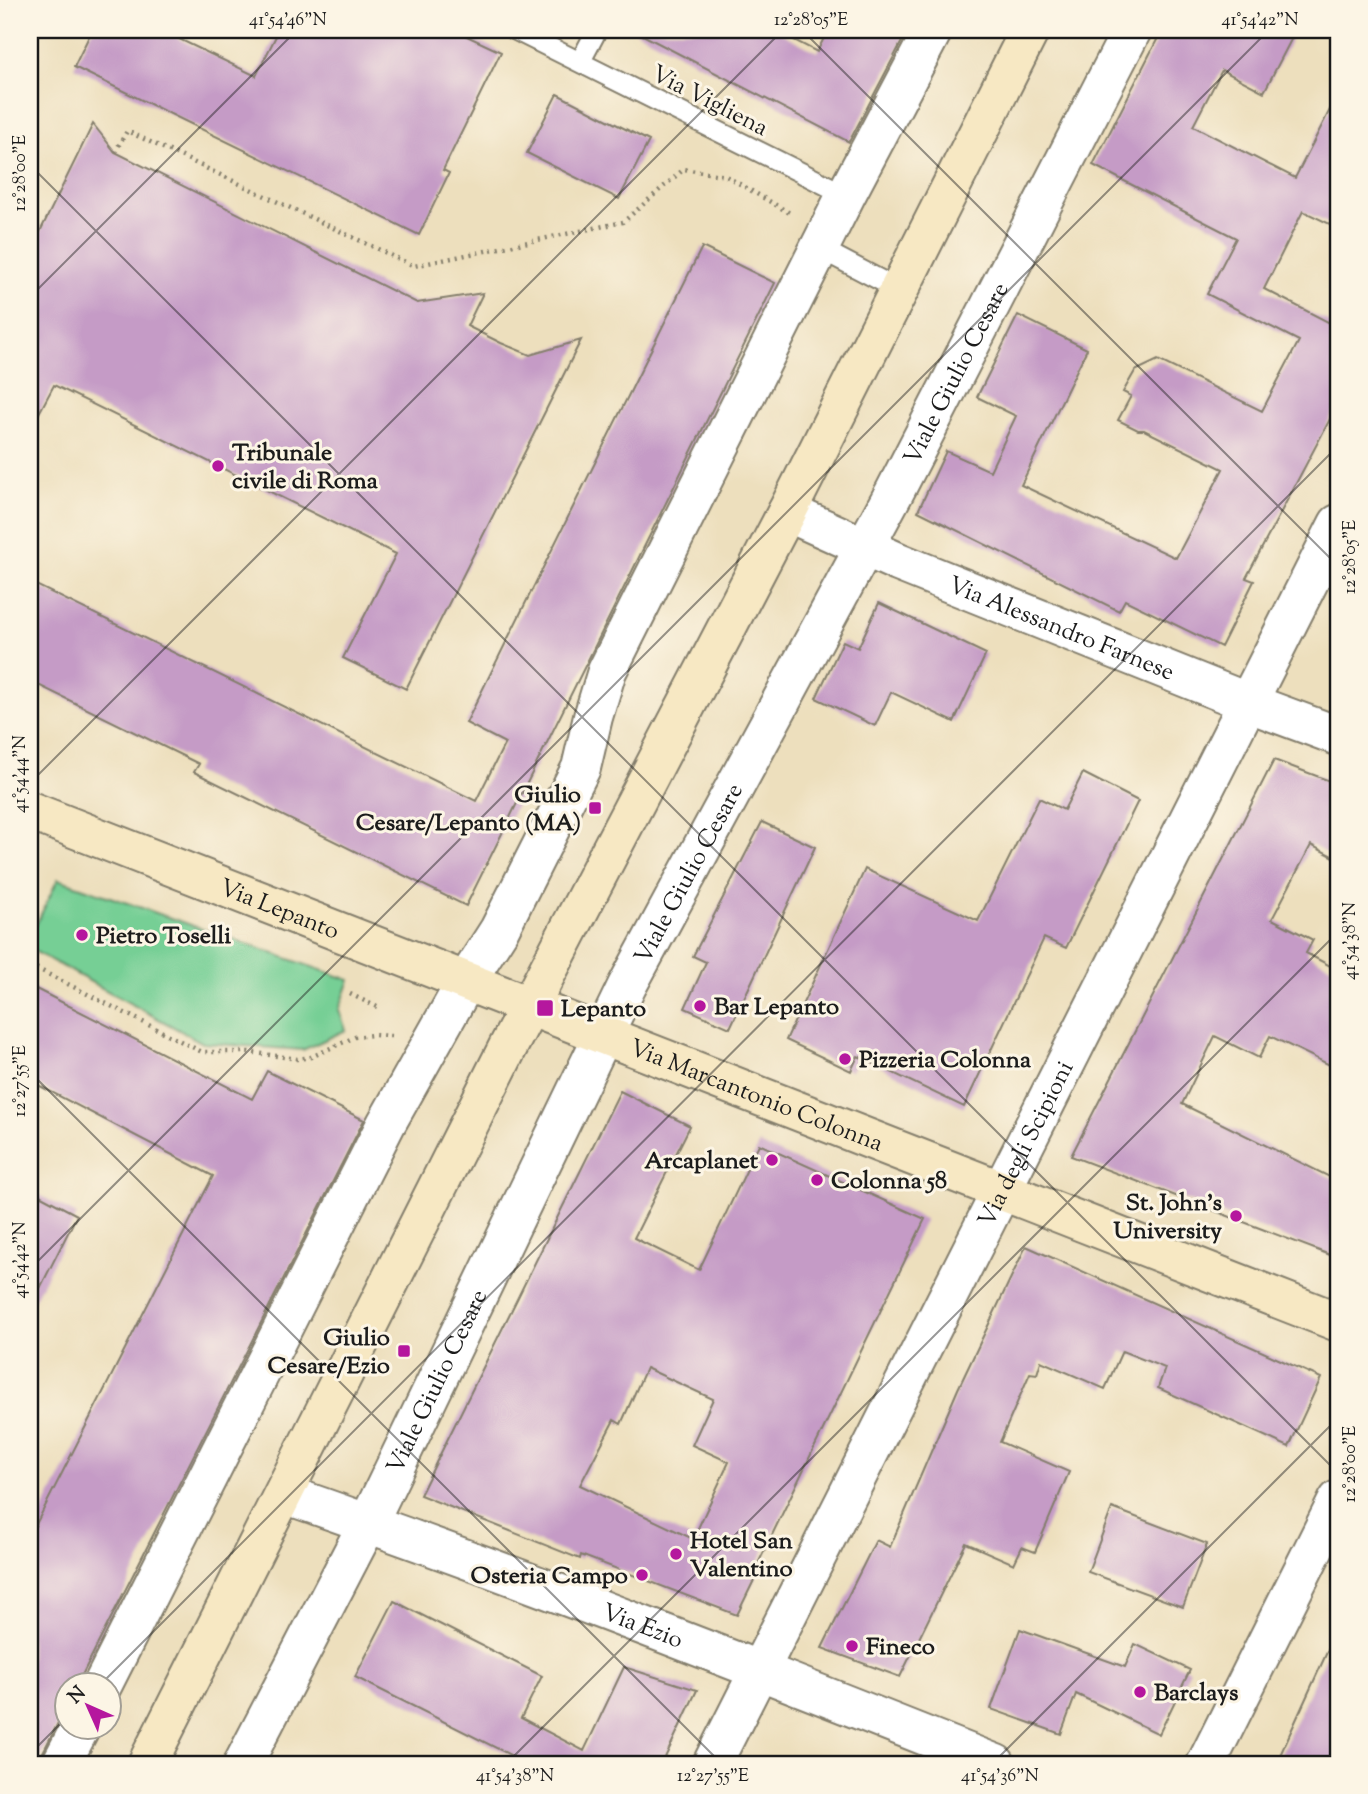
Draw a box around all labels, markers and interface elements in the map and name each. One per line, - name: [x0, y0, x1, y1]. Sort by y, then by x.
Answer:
- text: 41°54'46"N: [249, 8, 327, 34]
- text: 12°28'05"E: [774, 8, 848, 34]
- text: 41°54'42"N: [1221, 8, 1299, 34]
- street label: Via Vigliena: [645, 58, 773, 146]
- text: 12°28'00"E: [8, 134, 34, 211]
- street label: Viale Giulio Cesare: [896, 277, 1018, 471]
- place label: Tribunale civile di Roma: [232, 437, 379, 499]
- marker: Tribunale civile di Roma: [210, 458, 226, 474]
- text: 12°28'05"E: [1338, 520, 1364, 594]
- street label: Via Alessandro Farnese: [943, 569, 1179, 690]
- text: 41°54'44"N: [8, 735, 34, 813]
- street label: Viale Giulio Cesare: [627, 778, 753, 970]
- place label: Giulio Cesare/Lepanto (MA): [356, 779, 581, 841]
- marker: Giulio Cesare/Lepanto (MA): [587, 800, 603, 816]
- street label: Via Lepanto: [214, 872, 344, 949]
- text: 41°54'38"N: [1338, 902, 1364, 980]
- place label: Pietro Toselli: [96, 920, 231, 954]
- marker: Pietro Toselli: [74, 927, 90, 943]
- place label: Bar Lepanto: [714, 991, 839, 1025]
- place label: Lepanto: [561, 993, 646, 1027]
- marker: Lepanto: [535, 998, 555, 1018]
- marker: Bar Lepanto: [692, 998, 708, 1014]
- street label: Via Marcantonio Colonna: [624, 1032, 888, 1162]
- place label: Pizzeria Colonna: [859, 1044, 1032, 1078]
- text: 12°27'55"E: [8, 1045, 34, 1117]
- marker: Pizzeria Colonna: [837, 1051, 853, 1067]
- street label: Via degli Scipioni: [971, 1055, 1083, 1233]
- place label: Arcaplanet: [644, 1145, 759, 1179]
- marker: Arcaplanet: [764, 1152, 780, 1168]
- place label: Colonna 58: [831, 1165, 947, 1199]
- marker: Colonna 58: [809, 1172, 825, 1188]
- place label: St. John's University: [1113, 1187, 1222, 1249]
- marker: St. John's University: [1228, 1208, 1244, 1224]
- text: 41°54'42"N: [8, 1221, 34, 1299]
- street label: Viale Giulio Cesare: [379, 1284, 497, 1480]
- place label: Giulio Cesare/Ezio: [268, 1322, 390, 1384]
- marker: Giulio Cesare/Ezio: [396, 1343, 412, 1359]
- text: 12°28'00"E: [1338, 1425, 1364, 1502]
- place label: Hotel San Valentino: [690, 1525, 793, 1587]
- marker: Hotel San Valentino: [668, 1546, 684, 1562]
- place label: Osteria Campo: [471, 1560, 628, 1594]
- marker: Osteria Campo: [634, 1567, 650, 1583]
- street label: Via Ezio: [597, 1596, 687, 1658]
- place label: Fineco: [866, 1631, 935, 1665]
- marker: Fineco: [844, 1638, 860, 1654]
- north arrow: [52, 1672, 122, 1742]
- place label: Barclays: [1154, 1677, 1238, 1711]
- text: N: [63, 1681, 93, 1711]
- marker: Barclays: [1132, 1684, 1148, 1700]
- text: 41°54'38"N: [476, 1764, 554, 1790]
- text: 12°27'55"E: [677, 1764, 749, 1790]
- text: 41°54'36"N: [961, 1764, 1039, 1790]

